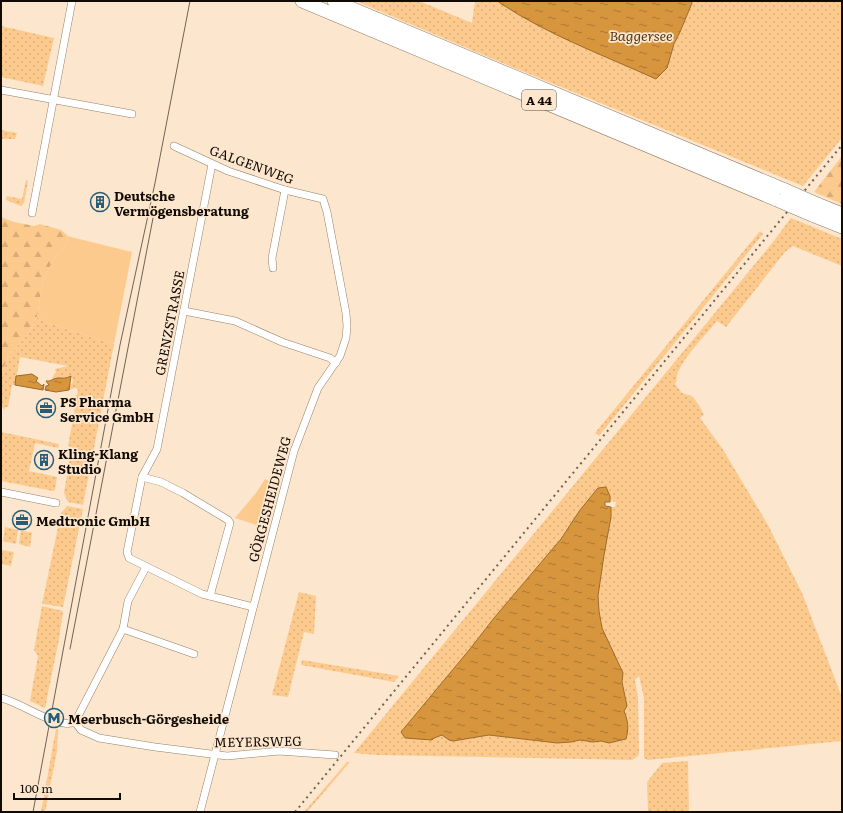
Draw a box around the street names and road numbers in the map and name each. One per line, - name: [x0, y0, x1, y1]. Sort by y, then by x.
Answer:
- road number: A 44: [522, 90, 556, 110]
- street label: GALGENWEG: [207, 140, 297, 188]
- street label: GRENZSTRASSE: [150, 269, 188, 377]
- street label: GÖRGESHEIDEWEG: [243, 434, 295, 564]
- street label: MEYERSWEG: [214, 731, 302, 751]

